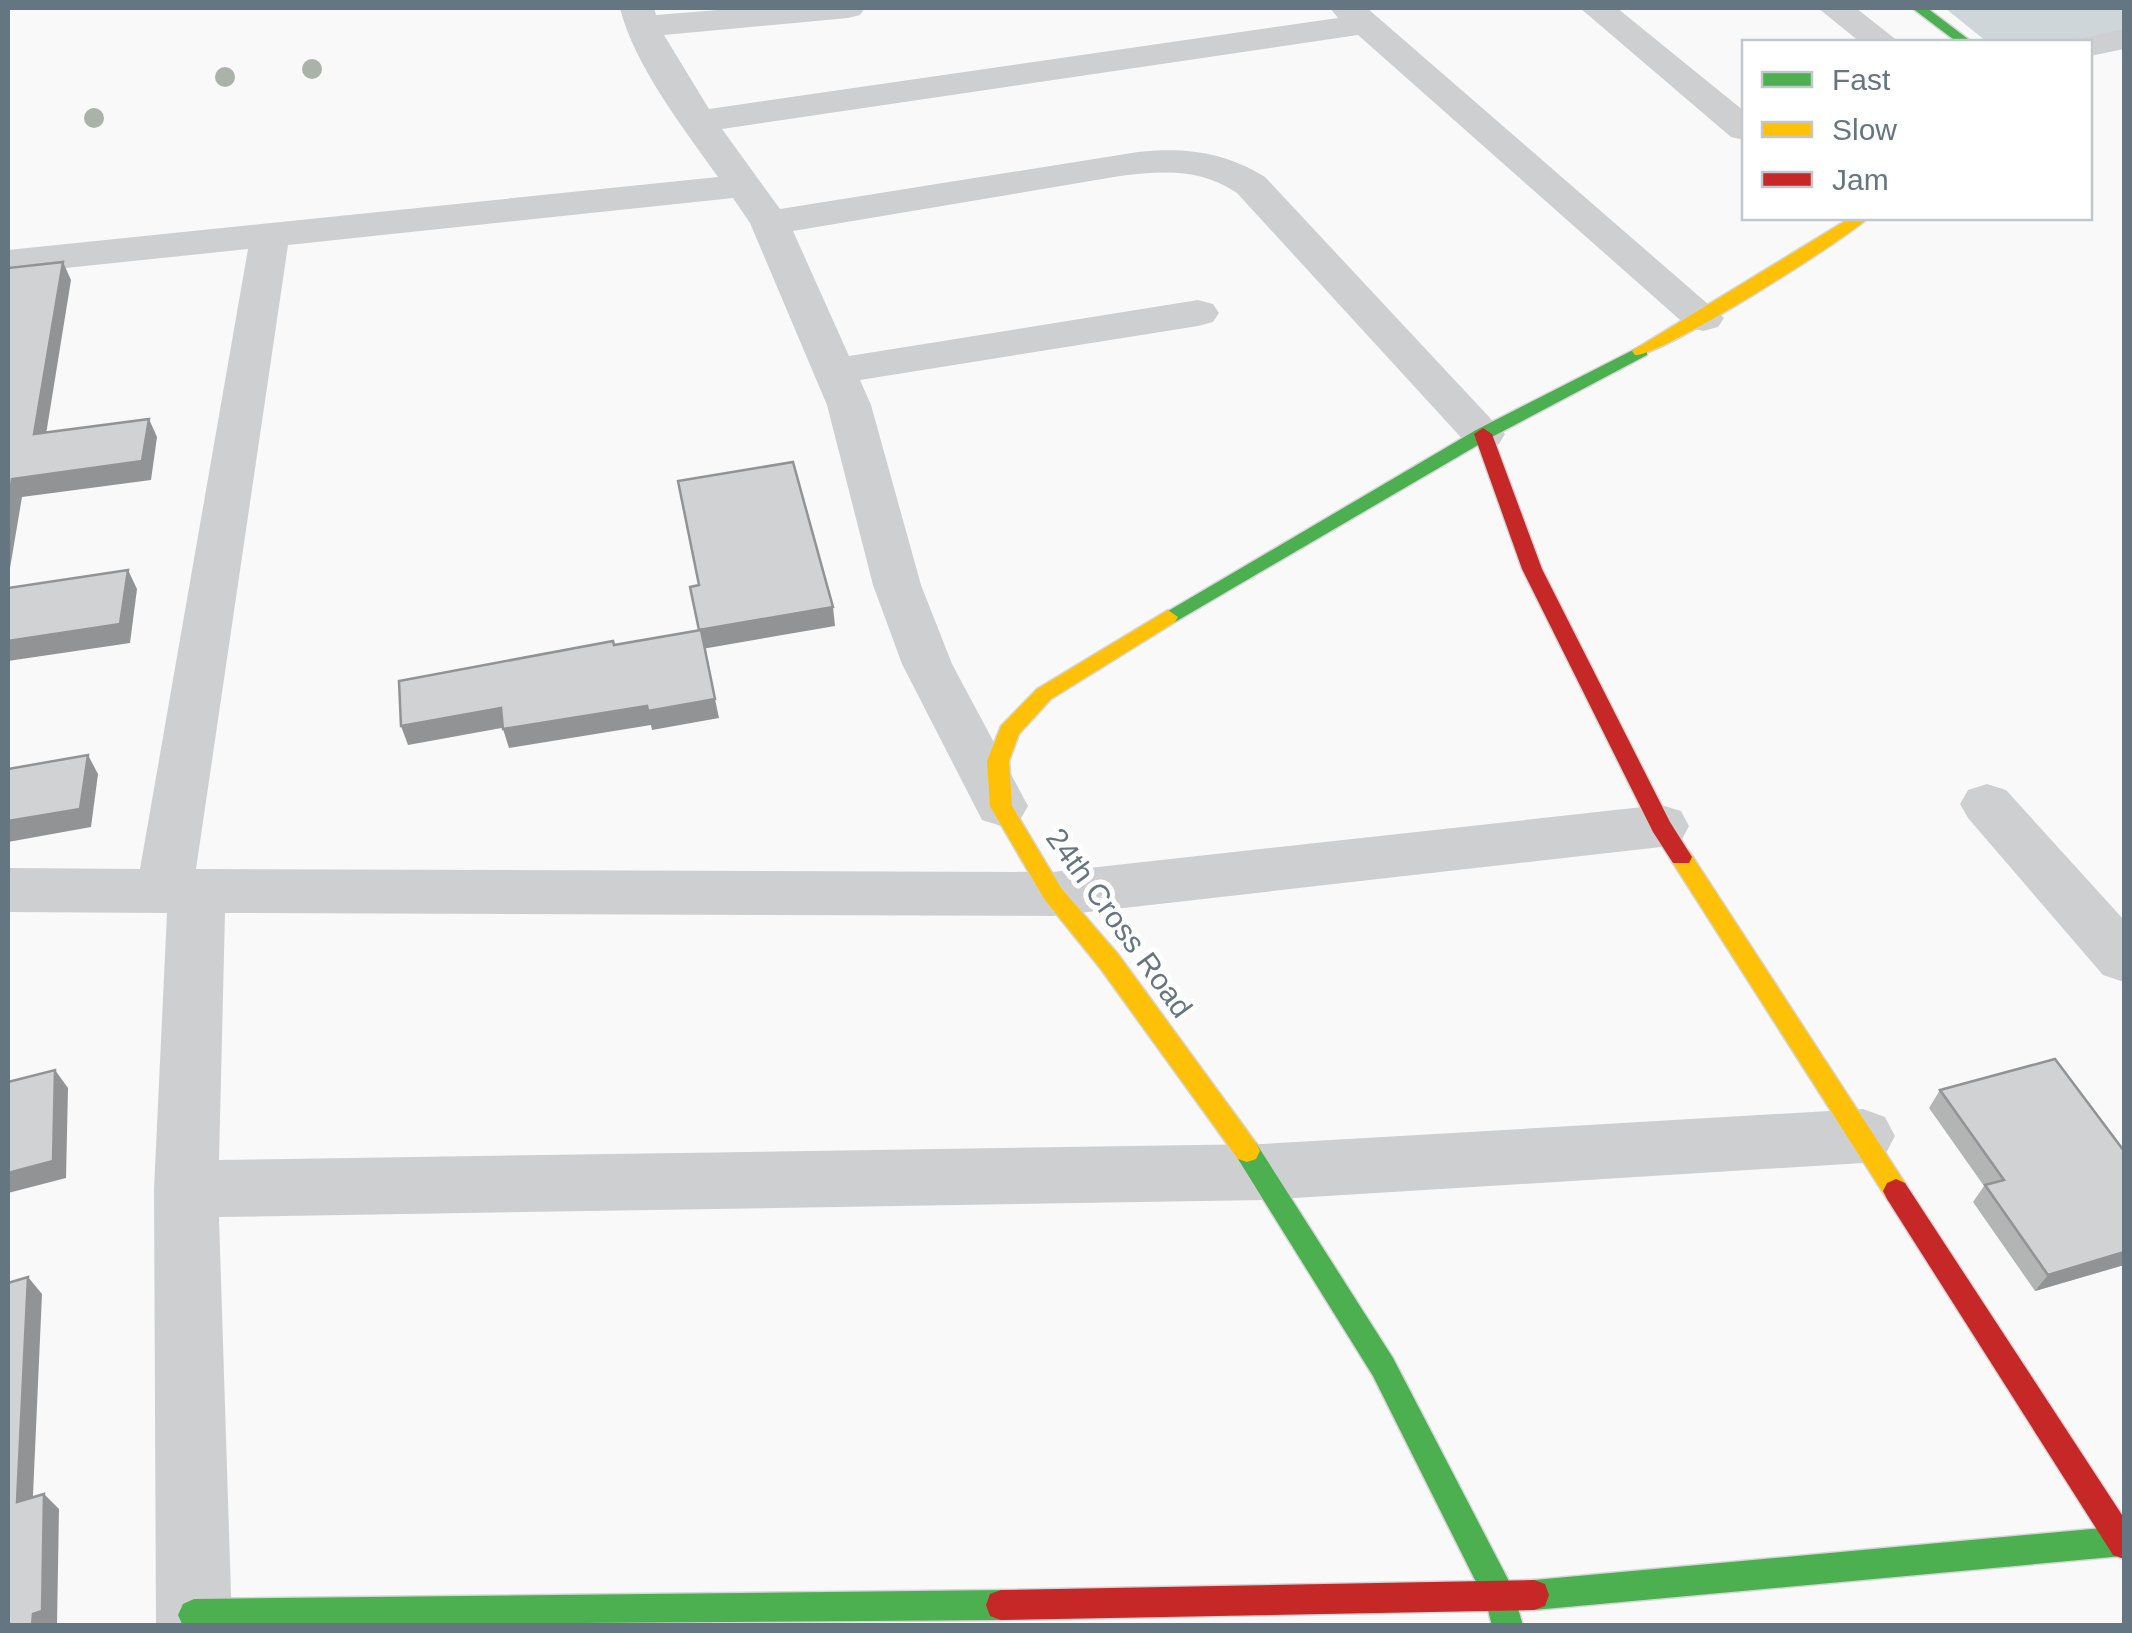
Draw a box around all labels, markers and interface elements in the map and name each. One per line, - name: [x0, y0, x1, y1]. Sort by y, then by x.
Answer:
- legend: [1742, 40, 2092, 220]
- text: Fast: [1832, 63, 1891, 96]
- text: Slow: [1832, 113, 1897, 146]
- text: Jam: [1832, 163, 1889, 196]
- street label: 24th Cross Road: [1040, 822, 1199, 1023]

